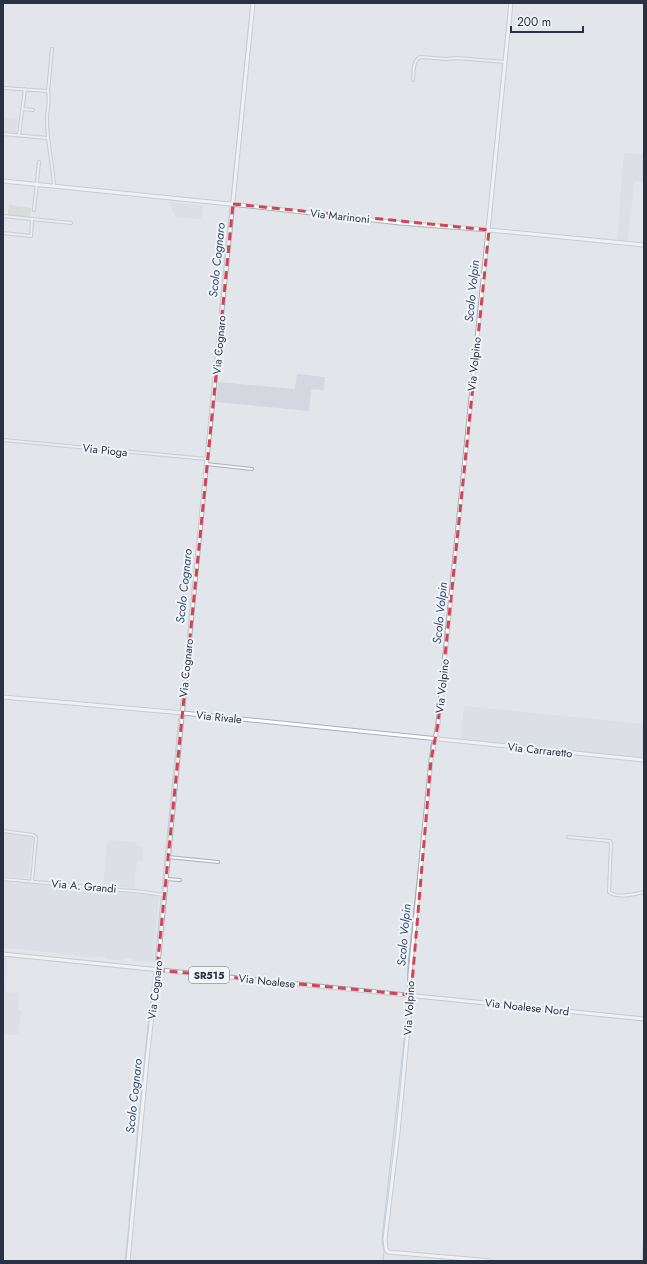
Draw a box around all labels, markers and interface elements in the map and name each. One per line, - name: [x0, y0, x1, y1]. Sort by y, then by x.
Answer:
- scale bar: [511, 8, 583, 34]
- text: 200 m: [517, 13, 551, 31]
- street label: Via Marinoni: [309, 205, 371, 227]
- water label: Scolo Cognaro: [204, 221, 230, 298]
- water label: Scolo Volpin: [460, 259, 484, 323]
- street label: Via Cognaro: [208, 315, 230, 375]
- street label: Via Volpino: [463, 336, 485, 392]
- street label: Via Pioga: [82, 440, 128, 460]
- water label: Scolo Cognaro: [171, 547, 197, 624]
- water label: Scolo Volpin: [428, 581, 452, 645]
- street label: Via Cognaro: [175, 638, 197, 698]
- street label: Via Volpino: [431, 658, 453, 714]
- street label: Via Rivale: [195, 707, 243, 727]
- street label: Via Carraretto: [507, 739, 573, 761]
- street label: Via A. Grandi: [51, 875, 117, 897]
- water label: Scolo Volpin: [392, 903, 416, 967]
- street label: Via Cognaro: [143, 960, 167, 1020]
- road number: SR515: [189, 967, 229, 983]
- street label: Via Noalese: [238, 970, 296, 992]
- street label: Via Volpino: [400, 980, 418, 1036]
- street label: Via Noalese Nord: [484, 995, 570, 1019]
- water label: Scolo Cognaro: [121, 1057, 147, 1134]

